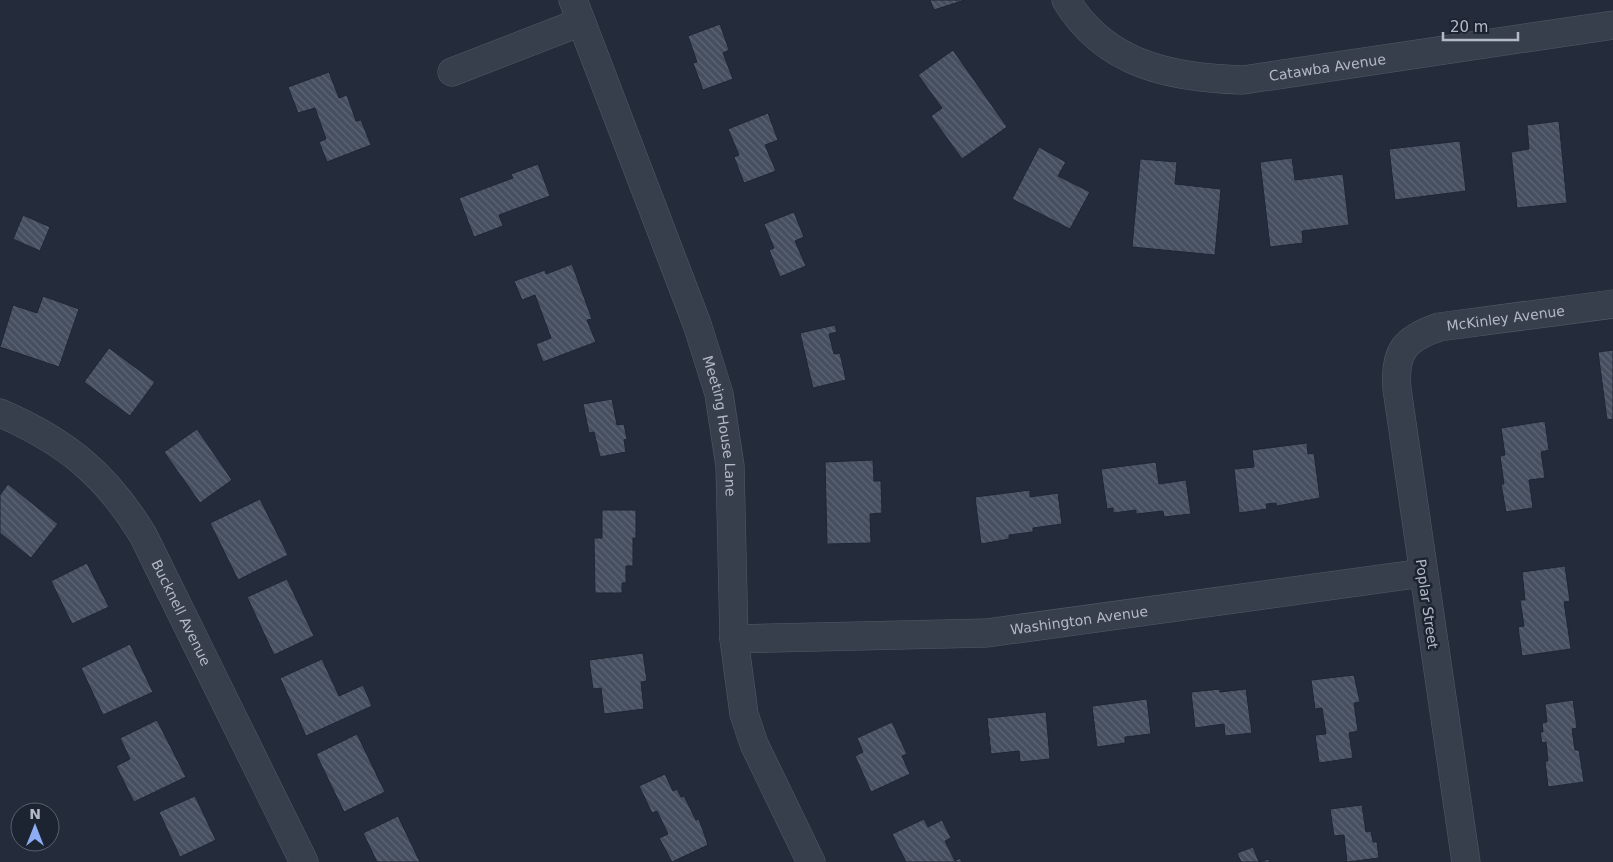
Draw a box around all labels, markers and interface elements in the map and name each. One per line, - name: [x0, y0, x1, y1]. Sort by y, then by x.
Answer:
- scale bar: [1443, 10, 1518, 42]
- text: 20 m: [1450, 18, 1488, 36]
- street label: Catawba Avenue: [1268, 51, 1387, 84]
- street label: McKinley Avenue: [1446, 302, 1566, 334]
- street label: Meeting House Lane: [699, 354, 739, 497]
- street label: Bucknell Avenue: [148, 557, 214, 668]
- street label: Poplar Street: [1413, 558, 1441, 650]
- street label: Washington Avenue: [1009, 603, 1149, 638]
- north arrow: [10, 802, 60, 852]
- text: N: [29, 806, 41, 822]

